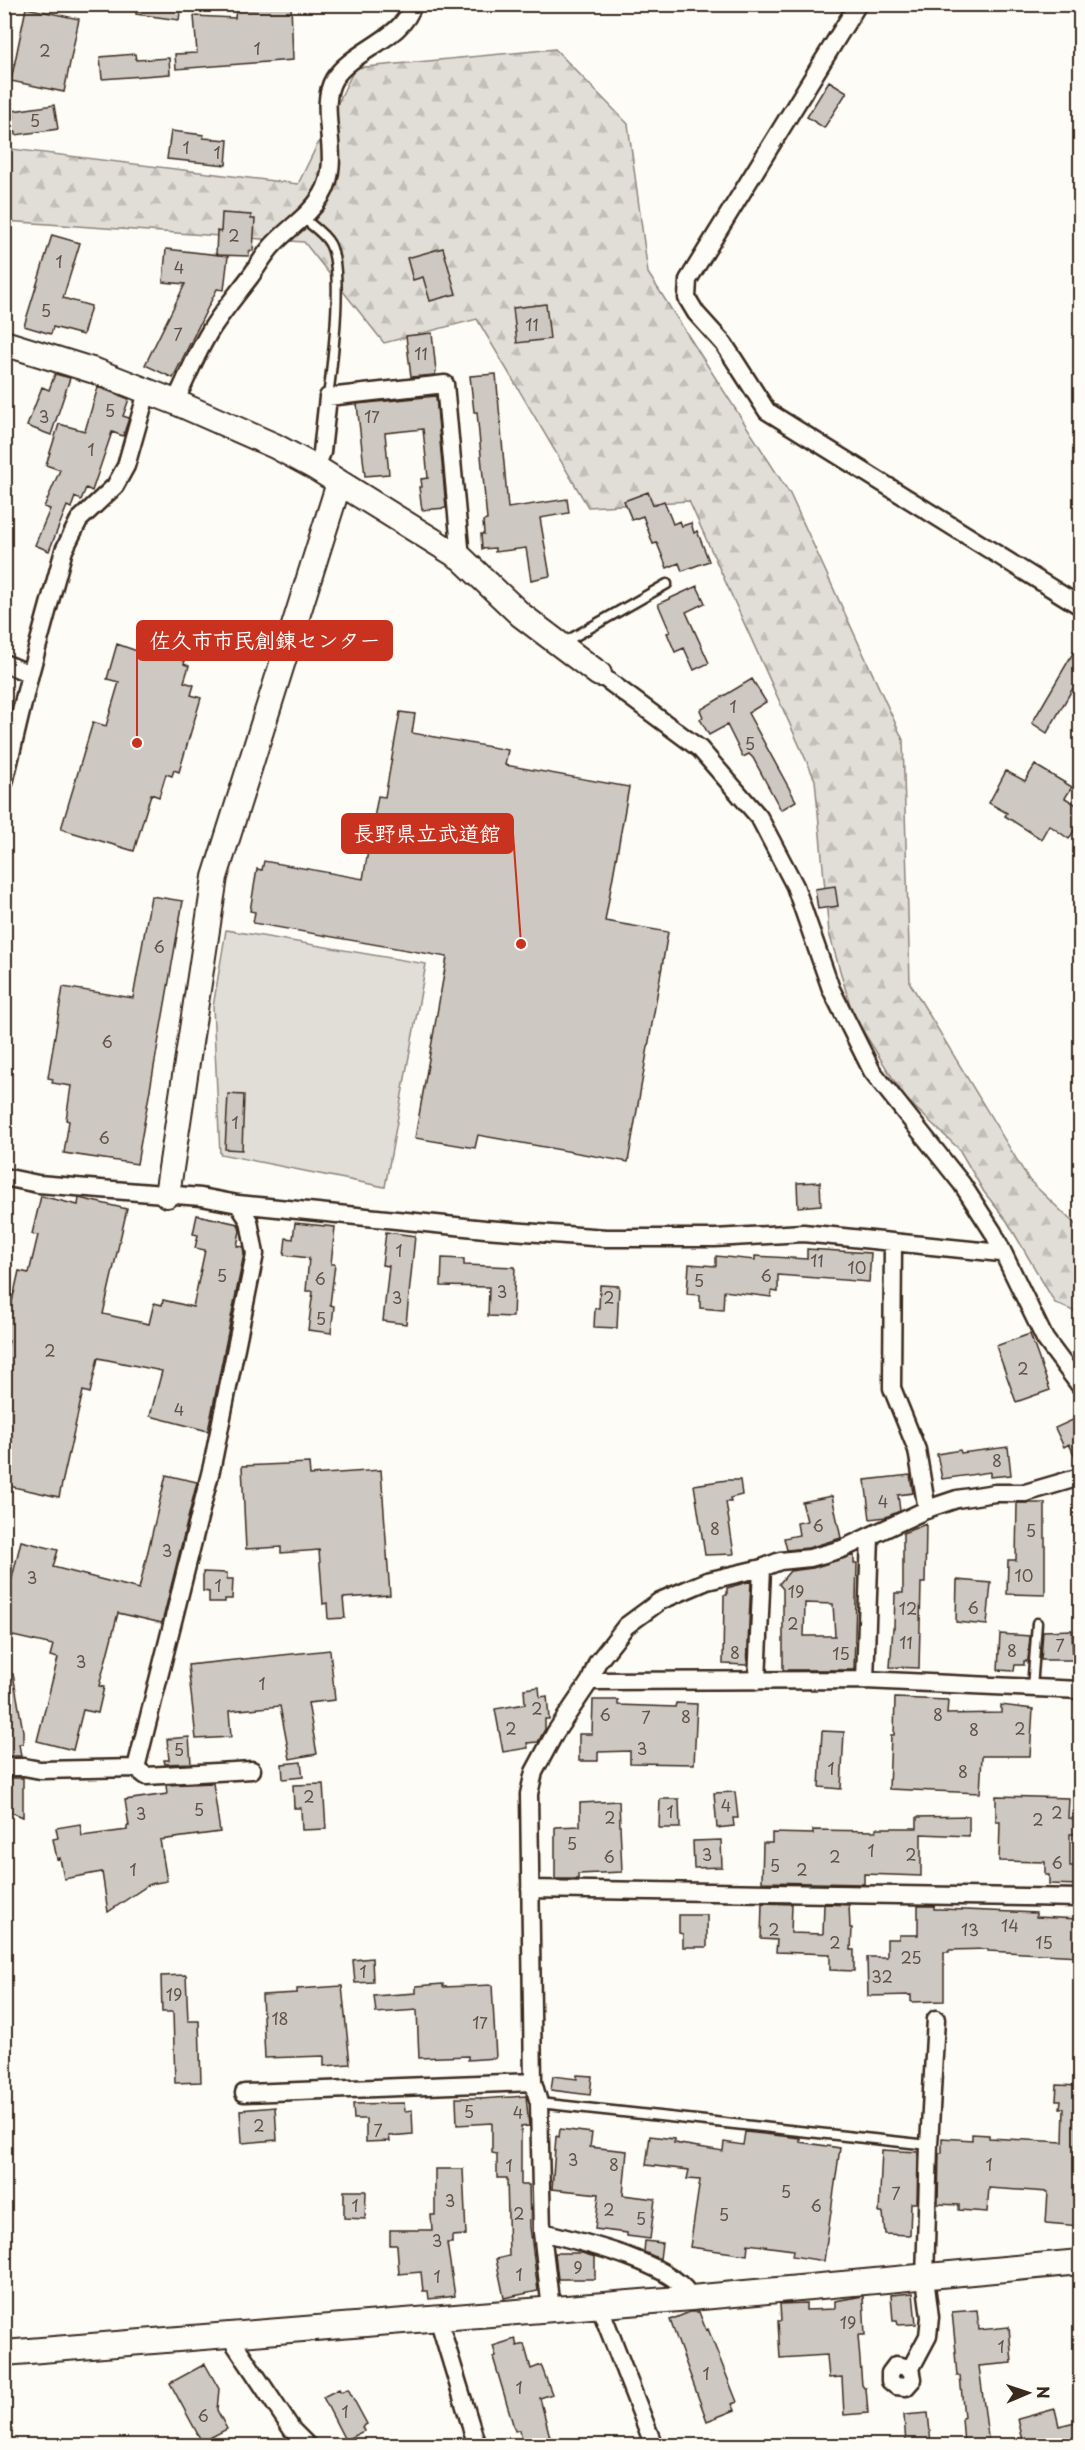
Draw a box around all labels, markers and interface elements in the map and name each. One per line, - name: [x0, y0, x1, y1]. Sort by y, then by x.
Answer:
- house number: 1: [253, 36, 261, 60]
- house number: 2: [39, 38, 51, 62]
- house number: 5: [30, 108, 40, 132]
- house number: 1: [182, 135, 190, 159]
- house number: 1: [213, 140, 221, 164]
- house number: 2: [228, 223, 240, 247]
- house number: 1: [55, 249, 63, 273]
- house number: 4: [174, 255, 184, 279]
- house number: 5: [41, 298, 51, 322]
- house number: 11: [525, 312, 539, 336]
- house number: 7: [173, 322, 183, 346]
- house number: 11: [414, 341, 428, 365]
- house number: 5: [105, 398, 115, 422]
- house number: 3: [39, 404, 49, 428]
- house number: 17: [364, 404, 380, 428]
- house number: 1: [87, 437, 95, 461]
- callout: 佐久市市民創錬センター: [137, 621, 392, 660]
- text: 佐久市市民創錬センター: [150, 623, 381, 655]
- house number: 1: [729, 694, 737, 718]
- house number: 5: [745, 731, 755, 755]
- callout: 長野県立武道館: [342, 814, 513, 853]
- text: 長野県立武道館: [354, 816, 501, 848]
- house number: 6: [153, 934, 165, 958]
- house number: 6: [101, 1029, 113, 1053]
- house number: 1: [231, 1110, 239, 1134]
- house number: 6: [98, 1125, 110, 1149]
- house number: 1: [395, 1238, 403, 1262]
- house number: 11: [810, 1248, 824, 1272]
- house number: 10: [848, 1255, 866, 1279]
- house number: 5: [217, 1263, 227, 1287]
- house number: 6: [760, 1263, 772, 1287]
- house number: 6: [314, 1266, 326, 1290]
- house number: 5: [694, 1268, 704, 1292]
- house number: 3: [497, 1279, 507, 1303]
- house number: 3: [392, 1285, 402, 1309]
- house number: 2: [603, 1285, 615, 1309]
- house number: 5: [316, 1306, 326, 1330]
- house number: 2: [44, 1338, 56, 1362]
- house number: 2: [1017, 1356, 1029, 1380]
- house number: 4: [174, 1397, 184, 1421]
- house number: 8: [992, 1448, 1002, 1472]
- house number: 4: [878, 1489, 888, 1513]
- house number: 6: [812, 1513, 824, 1537]
- house number: 8: [710, 1516, 720, 1540]
- house number: 5: [1026, 1518, 1036, 1542]
- house number: 3: [162, 1538, 172, 1562]
- house number: 10: [1015, 1563, 1033, 1587]
- house number: 3: [27, 1565, 37, 1589]
- house number: 1: [214, 1573, 222, 1597]
- house number: 19: [788, 1579, 804, 1603]
- house number: 6: [967, 1595, 979, 1619]
- house number: 12: [899, 1596, 917, 1620]
- house number: 2: [787, 1611, 799, 1635]
- house number: 11: [899, 1630, 913, 1654]
- house number: 7: [1055, 1633, 1065, 1657]
- house number: 8: [1007, 1638, 1017, 1662]
- house number: 8: [730, 1640, 740, 1664]
- house number: 15: [832, 1641, 850, 1665]
- house number: 3: [76, 1649, 86, 1673]
- house number: 1: [258, 1671, 266, 1695]
- house number: 2: [531, 1696, 543, 1720]
- house number: 6: [599, 1702, 611, 1726]
- house number: 8: [933, 1702, 943, 1726]
- house number: 8: [681, 1704, 691, 1728]
- house number: 7: [641, 1705, 651, 1729]
- house number: 2: [505, 1716, 517, 1740]
- house number: 2: [1014, 1716, 1026, 1740]
- house number: 8: [969, 1717, 979, 1741]
- house number: 3: [637, 1736, 647, 1760]
- house number: 5: [174, 1737, 184, 1761]
- house number: 1: [827, 1756, 835, 1780]
- house number: 8: [958, 1759, 968, 1783]
- house number: 2: [303, 1784, 315, 1808]
- house number: 4: [721, 1793, 731, 1817]
- house number: 5: [194, 1797, 204, 1821]
- house number: 1: [666, 1799, 674, 1823]
- house number: 2: [1051, 1800, 1063, 1824]
- house number: 3: [136, 1801, 146, 1825]
- house number: 2: [604, 1805, 616, 1829]
- house number: 2: [1032, 1807, 1044, 1831]
- house number: 5: [567, 1831, 577, 1855]
- house number: 1: [867, 1838, 875, 1862]
- house number: 3: [702, 1842, 712, 1866]
- house number: 2: [905, 1842, 917, 1866]
- house number: 6: [603, 1844, 615, 1868]
- house number: 2: [829, 1844, 841, 1868]
- house number: 6: [1051, 1850, 1063, 1874]
- house number: 5: [770, 1853, 780, 1877]
- house number: 1: [129, 1857, 137, 1881]
- house number: 2: [796, 1857, 808, 1881]
- house number: 14: [1001, 1913, 1019, 1937]
- house number: 2: [768, 1917, 780, 1941]
- house number: 13: [961, 1917, 979, 1941]
- house number: 2: [829, 1930, 841, 1954]
- house number: 15: [1035, 1930, 1053, 1954]
- house number: 25: [900, 1945, 922, 1969]
- house number: 1: [359, 1959, 367, 1983]
- house number: 32: [871, 1964, 893, 1988]
- house number: 19: [166, 1982, 182, 2006]
- house number: 18: [271, 2006, 289, 2030]
- house number: 17: [472, 2010, 488, 2034]
- house number: 5: [464, 2099, 474, 2123]
- house number: 4: [513, 2100, 523, 2124]
- house number: 2: [253, 2113, 265, 2137]
- house number: 7: [373, 2118, 383, 2142]
- house number: 3: [568, 2147, 578, 2171]
- house number: 8: [609, 2152, 619, 2176]
- house number: 1: [985, 2152, 993, 2176]
- house number: 1: [505, 2153, 513, 2177]
- house number: 5: [781, 2179, 791, 2203]
- house number: 7: [891, 2181, 901, 2205]
- house number: 3: [445, 2188, 455, 2212]
- house number: 1: [351, 2193, 359, 2217]
- house number: 6: [810, 2193, 822, 2217]
- house number: 2: [603, 2197, 615, 2221]
- house number: 2: [513, 2201, 525, 2225]
- house number: 5: [719, 2202, 729, 2226]
- house number: 5: [636, 2206, 646, 2230]
- house number: 3: [432, 2228, 442, 2252]
- house number: 9: [573, 2255, 583, 2279]
- house number: 1: [515, 2262, 523, 2286]
- house number: 1: [433, 2264, 441, 2288]
- house number: 19: [840, 2310, 856, 2334]
- house number: 1: [997, 2334, 1005, 2358]
- house number: 1: [702, 2361, 710, 2385]
- north arrow: [998, 2363, 1058, 2423]
- house number: 1: [515, 2375, 523, 2399]
- text: N: [1032, 2386, 1056, 2399]
- house number: 1: [341, 2399, 349, 2423]
- house number: 6: [197, 2403, 209, 2427]

